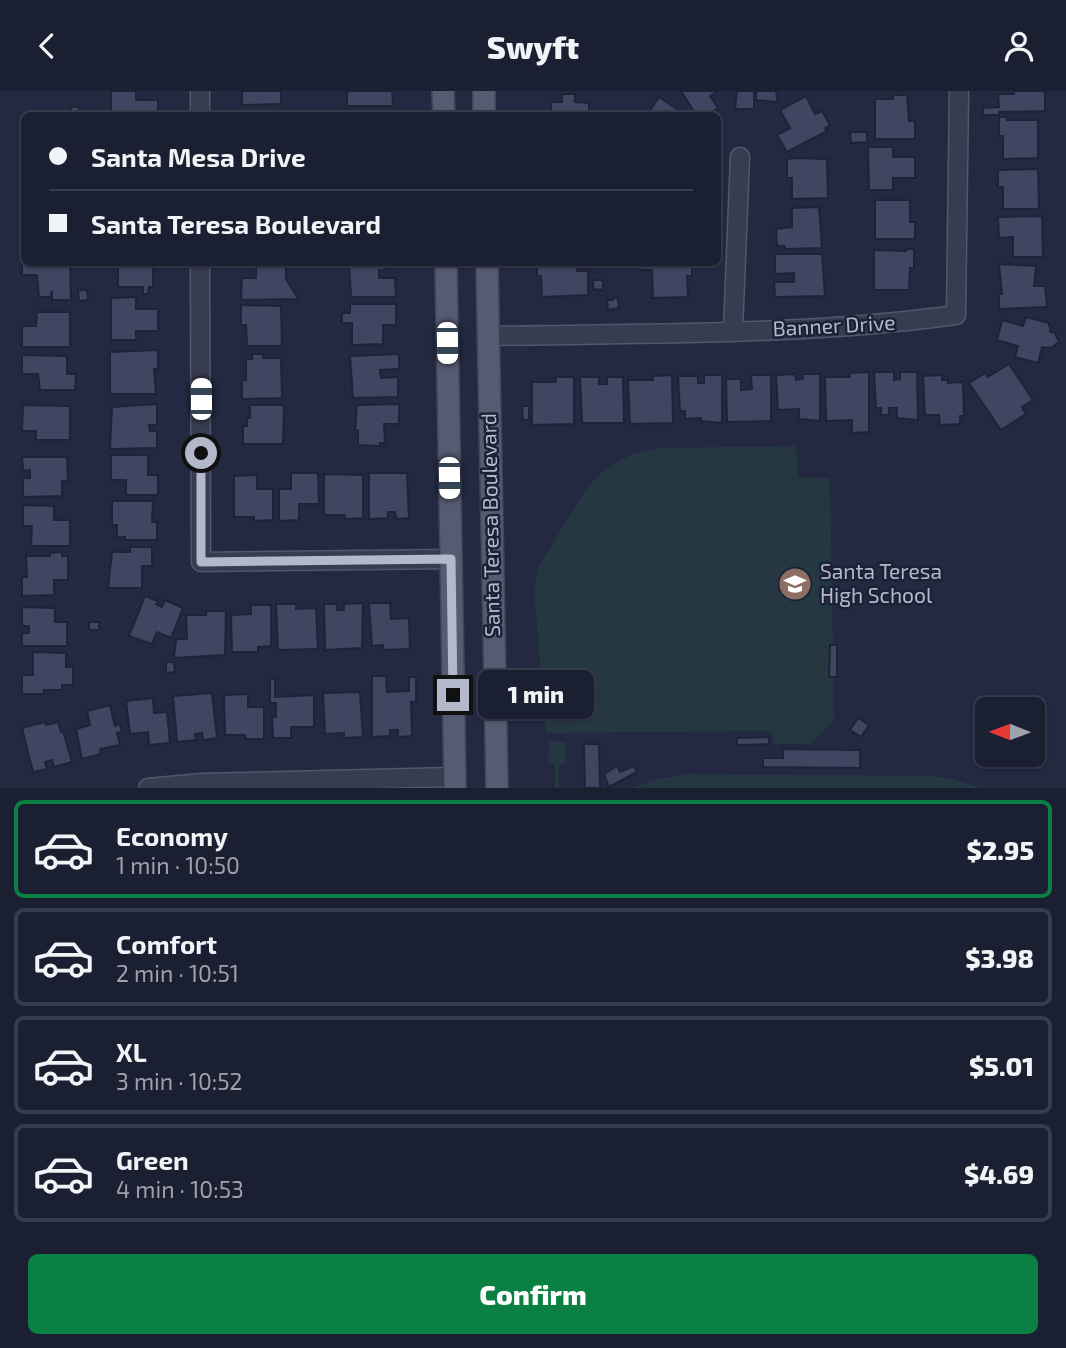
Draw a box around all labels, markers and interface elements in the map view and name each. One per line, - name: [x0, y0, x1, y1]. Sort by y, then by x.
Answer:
- icon: back: [28, 27, 66, 65]
- text: Swyft: [487, 27, 579, 65]
- icon: person: [1000, 27, 1038, 65]
- text: Santa Mesa Drive: [91, 141, 306, 172]
- text: Santa Teresa Boulevard: [91, 208, 381, 239]
- street label: Banner Drive: [772, 309, 896, 340]
- car: [437, 322, 458, 364]
- car: [191, 378, 212, 420]
- street label: Santa Teresa Boulevard: [475, 413, 504, 637]
- route start: [185, 437, 217, 469]
- car: [439, 457, 460, 499]
- place label: Santa Teresa High School: [820, 558, 942, 607]
- school or university icon: Santa Teresa High School: [776, 565, 814, 603]
- callout: 1 min: [477, 671, 593, 719]
- route end: [437, 679, 469, 711]
- text: 1 min: [508, 680, 564, 708]
- north arrow: [975, 697, 1045, 767]
- map controls: [975, 697, 1045, 767]
- icon: car: [32, 818, 95, 881]
- text: Economy: [116, 820, 228, 851]
- text: $2.95: [967, 834, 1034, 865]
- text: 1 min · 10:50: [116, 851, 240, 879]
- icon: car: [32, 926, 95, 989]
- text: Comfort: [116, 928, 217, 959]
- text: $3.98: [965, 942, 1034, 973]
- text: 2 min · 10:51: [116, 959, 239, 987]
- icon: car: [32, 1034, 95, 1097]
- text: XL: [116, 1036, 147, 1067]
- text: $5.01: [969, 1050, 1034, 1081]
- text: 3 min · 10:52: [116, 1067, 243, 1095]
- icon: car: [32, 1142, 95, 1205]
- text: Green: [116, 1144, 189, 1175]
- text: $4.69: [964, 1158, 1034, 1189]
- text: 4 min · 10:53: [116, 1175, 244, 1203]
- button: Confirm: [28, 1254, 1038, 1334]

